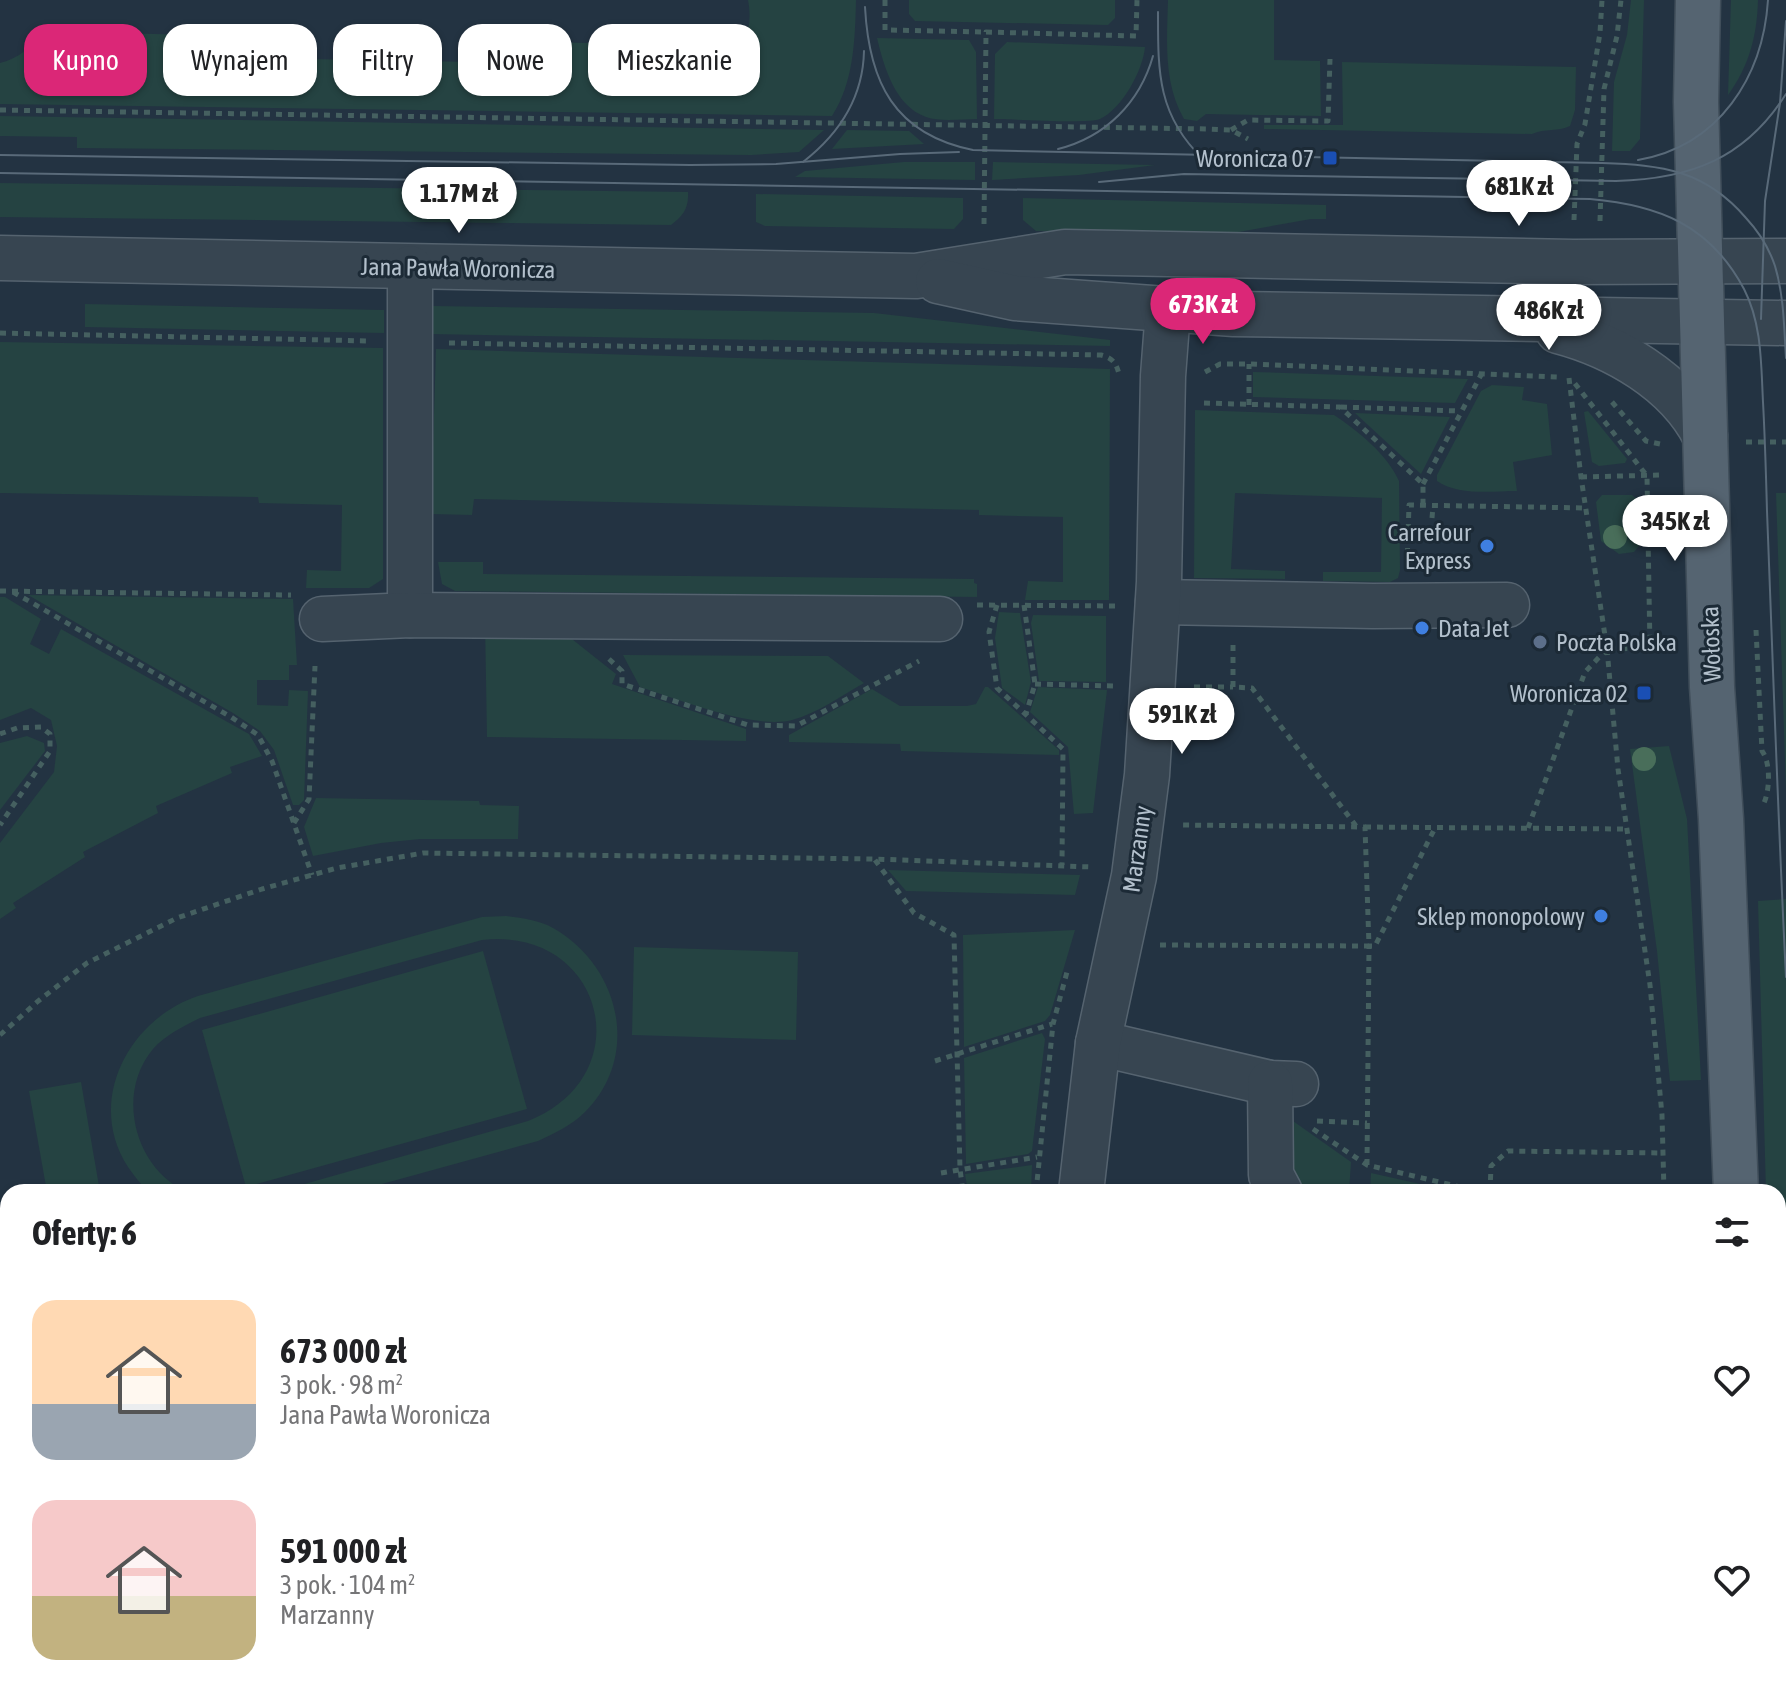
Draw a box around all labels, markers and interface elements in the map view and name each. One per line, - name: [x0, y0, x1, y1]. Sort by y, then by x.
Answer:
- chip: Kupno: [24, 24, 147, 96]
- chip: Wynajem: [163, 24, 317, 96]
- chip: Filtry: [333, 24, 442, 96]
- chip: Nowe: [458, 24, 572, 96]
- chip: Mieszkanie: [588, 24, 760, 96]
- place label: Woronicza 07: [1196, 145, 1314, 172]
- marker: Woronicza 07: [1321, 149, 1339, 167]
- pin: 681K zł: [1445, 160, 1593, 228]
- pin: 1.17M zł: [376, 167, 542, 235]
- text: 681K zł: [1484, 171, 1554, 201]
- text: 1.17M zł: [420, 178, 498, 208]
- street label: Jana Pawła Woronicza: [360, 253, 556, 283]
- pin: 673K zł: [1129, 278, 1277, 346]
- pin: 486K zł: [1475, 284, 1623, 352]
- text: 673K zł: [1168, 289, 1238, 319]
- text: 486K zł: [1514, 295, 1584, 325]
- pin: 345K zł: [1601, 495, 1749, 563]
- text: 345K zł: [1640, 506, 1710, 536]
- place label: Carrefour Express: [1387, 519, 1472, 574]
- marker: Carrefour Express: [1478, 537, 1496, 555]
- street label: Wołoska: [1696, 606, 1726, 682]
- place label: Data Jet: [1438, 615, 1510, 642]
- marker: Data Jet: [1413, 619, 1431, 637]
- place label: Poczta Polska: [1556, 629, 1677, 656]
- marker: Poczta Polska: [1531, 633, 1549, 651]
- place label: Woronicza 02: [1510, 680, 1628, 707]
- marker: Woronicza 02: [1635, 684, 1653, 702]
- pin: 591K zł: [1108, 688, 1256, 756]
- text: 591K zł: [1147, 699, 1217, 729]
- street label: Marzanny: [1118, 804, 1156, 894]
- place label: Sklep monopolowy: [1417, 903, 1585, 930]
- marker: Sklep monopolowy: [1592, 907, 1610, 925]
- icon: filters: [1710, 1210, 1754, 1254]
- text: Oferty: 6: [32, 1213, 137, 1252]
- text: 673 000 zł: [280, 1331, 406, 1370]
- icon: home: [96, 1332, 192, 1428]
- icon: heart: [1710, 1358, 1754, 1402]
- text: 3 pok. · 98 m²: [280, 1370, 403, 1400]
- text: Jana Pawła Woronicza: [280, 1400, 491, 1430]
- text: 591 000 zł: [280, 1531, 406, 1570]
- icon: home: [96, 1532, 192, 1628]
- icon: heart: [1710, 1558, 1754, 1602]
- text: 3 pok. · 104 m²: [280, 1570, 415, 1600]
- text: Marzanny: [280, 1600, 375, 1630]

